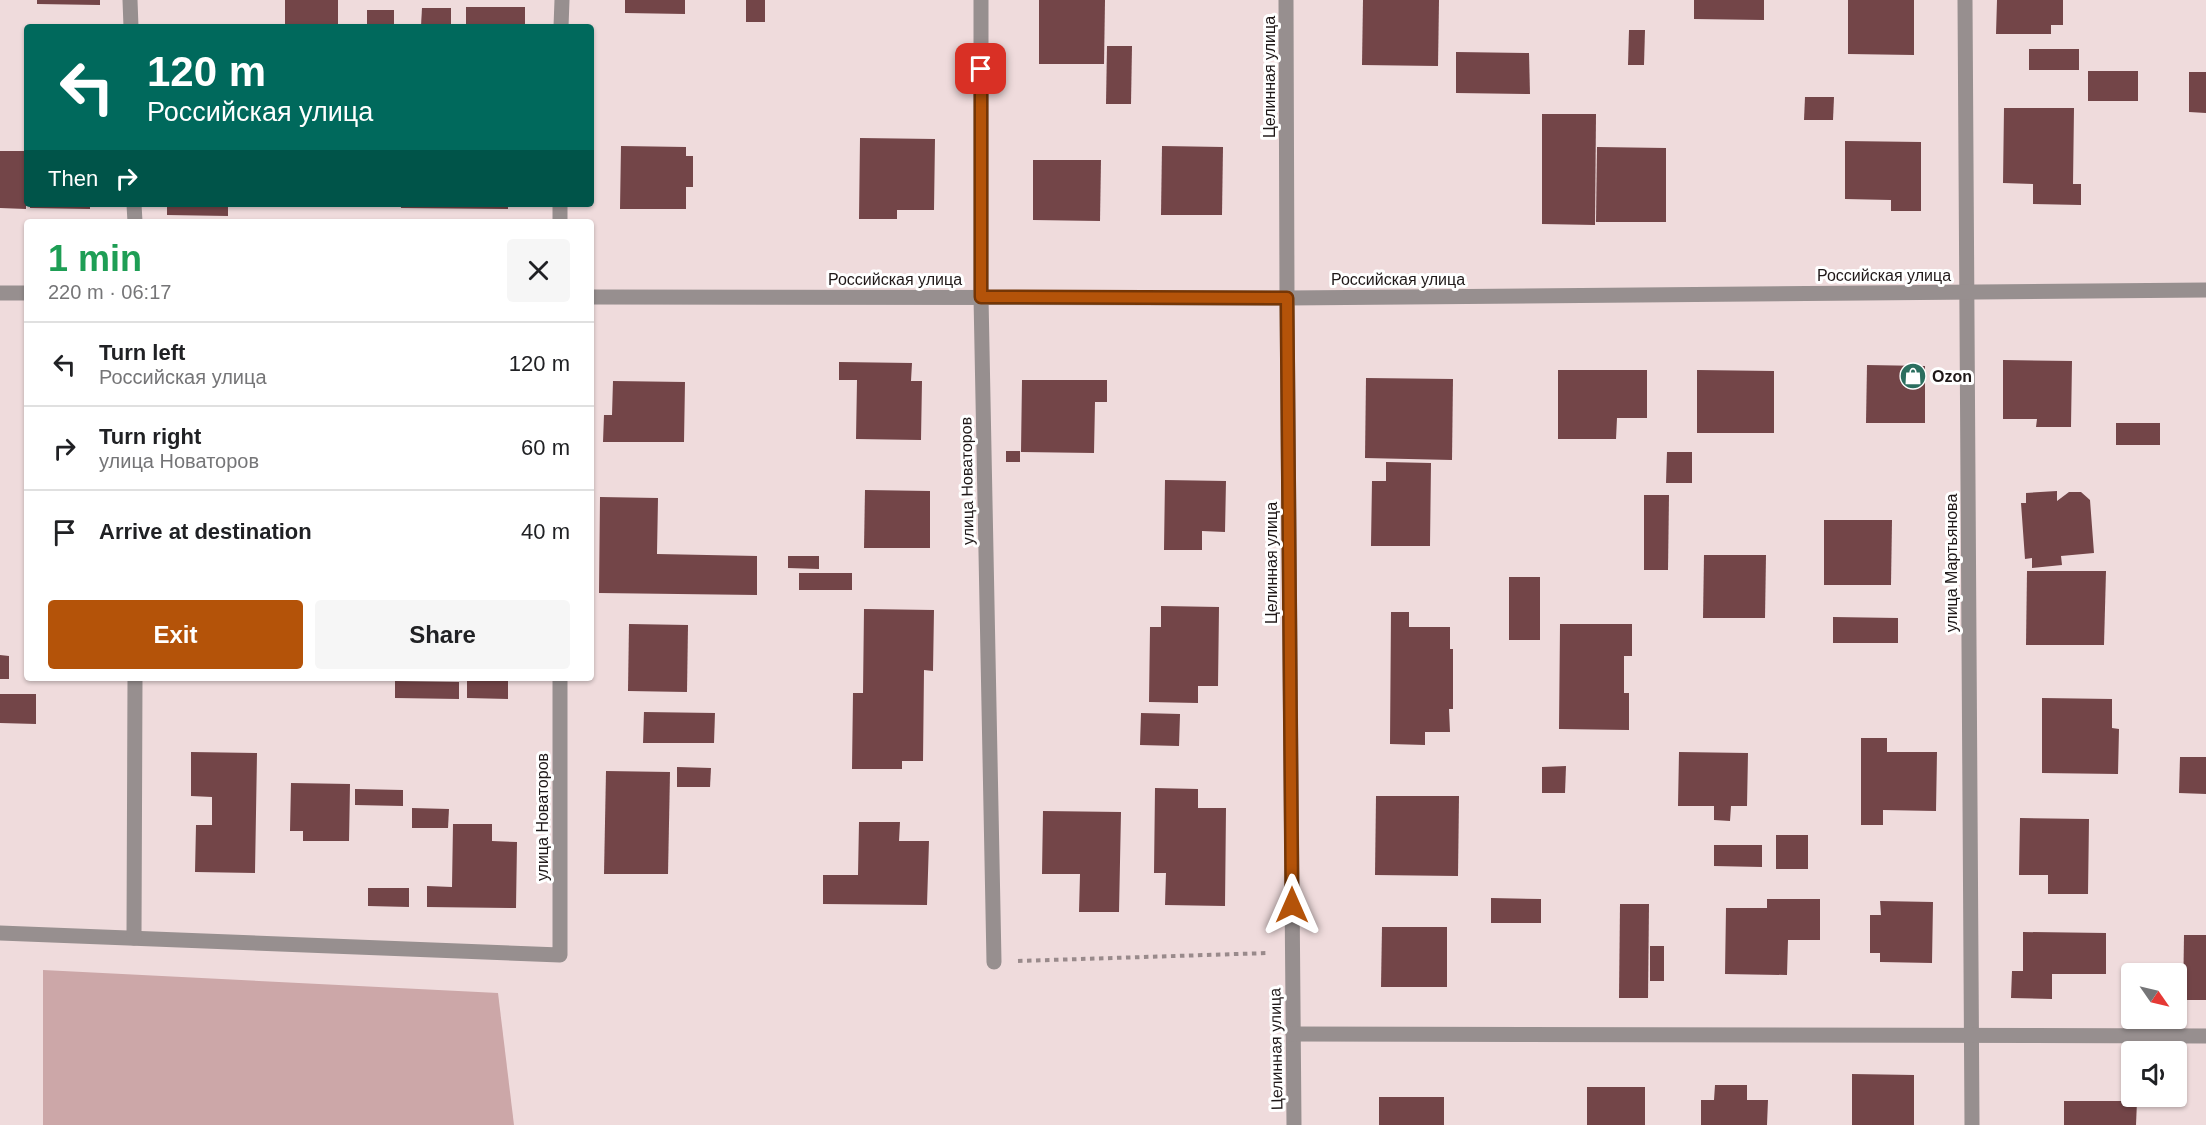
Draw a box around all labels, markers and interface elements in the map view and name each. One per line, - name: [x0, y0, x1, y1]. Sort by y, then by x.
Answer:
- street label: Целинная улица: [1261, 16, 1278, 138]
- pin: [955, 43, 1006, 94]
- icon: left: [48, 48, 126, 126]
- text: 120 m: [147, 48, 266, 95]
- icon: arrive: [964, 52, 997, 85]
- text: Российская улица: [147, 97, 373, 127]
- icon: right: [110, 162, 143, 195]
- text: Then: [48, 166, 98, 191]
- text: 1 min: [48, 238, 142, 279]
- button: close: [507, 239, 570, 302]
- street label: Российская улица: [1817, 267, 1951, 284]
- street label: Российская улица: [828, 271, 962, 288]
- street label: Российская улица: [1331, 271, 1465, 288]
- text: 220 m · 06:17: [48, 281, 171, 303]
- text: Turn left: [99, 340, 185, 365]
- icon: left: [48, 348, 81, 381]
- text: 120 m: [509, 351, 570, 376]
- shop icon: Ozon: [1898, 361, 1928, 391]
- text: Российская улица: [99, 366, 267, 388]
- place label: Ozon: [1932, 368, 1972, 385]
- street label: улица Новаторов: [957, 417, 977, 545]
- text: Turn right: [99, 424, 201, 449]
- icon: right: [48, 432, 81, 465]
- text: 60 m: [521, 435, 570, 460]
- text: улица Новаторов: [99, 450, 259, 472]
- street label: улица Мартьянова: [1943, 494, 1960, 632]
- street label: Целинная улица: [1263, 502, 1280, 624]
- icon: arrive: [48, 516, 81, 549]
- text: Arrive at destination: [99, 519, 312, 544]
- text: 40 m: [521, 519, 570, 544]
- button: Exit: [48, 600, 303, 669]
- button: Share: [315, 600, 570, 669]
- street label: улица Новаторов: [534, 753, 551, 881]
- position arrow: [1260, 873, 1324, 937]
- north arrow: [2121, 963, 2187, 1029]
- map controls: [2121, 963, 2187, 1107]
- street label: Целинная улица: [1266, 988, 1286, 1110]
- button: sound: [2121, 1041, 2187, 1107]

